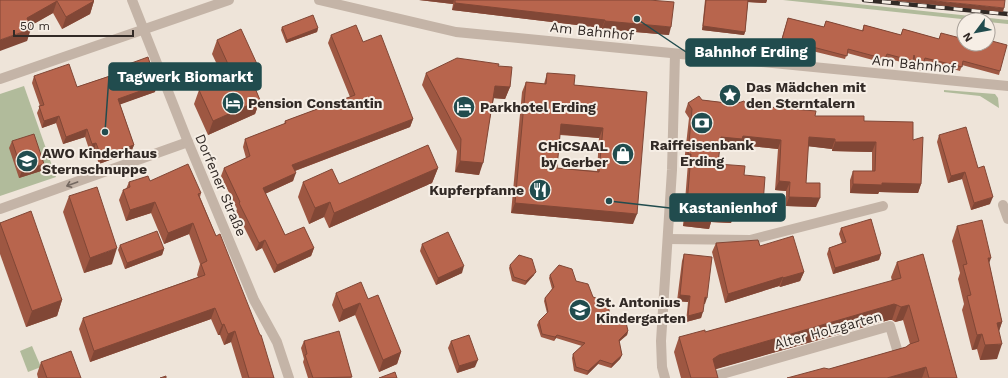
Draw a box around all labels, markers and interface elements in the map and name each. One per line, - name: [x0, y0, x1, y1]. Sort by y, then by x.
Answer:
- scale bar: [14, 12, 133, 38]
- north arrow: [956, 12, 996, 52]
- text: 50 m: [20, 19, 50, 33]
- street label: Am Bahnhof: [549, 19, 635, 43]
- text: N: [960, 30, 976, 44]
- callout: Bahnhof Erding: [686, 39, 815, 66]
- text: Bahnhof Erding: [694, 43, 808, 61]
- street label: Am Bahnhof: [871, 52, 957, 76]
- callout: Tagwerk Biomarkt: [109, 63, 261, 90]
- text: Tagwerk Biomarkt: [117, 68, 254, 86]
- place label: Das Mädchen mit den Sterntalern: [746, 79, 866, 111]
- place icon: Das Mädchen mit den Sterntalern: [717, 82, 743, 108]
- hotel icon: Pension Constantin: [220, 90, 246, 116]
- hotel icon: Parkhotel Erding: [451, 94, 477, 120]
- place label: Pension Constantin: [248, 95, 382, 111]
- place label: Parkhotel Erding: [480, 99, 596, 115]
- bank icon: Raiffeisenbank Erding: [689, 110, 715, 136]
- street label: Dorfener Straße: [192, 131, 250, 239]
- place label: Raiffeisenbank Erding: [650, 137, 754, 169]
- place label: CHiCSAAL by Gerber: [538, 138, 609, 170]
- shop icon: CHiCSAAL by Gerber: [610, 141, 636, 167]
- place label: AWO Kinderhaus Sternschnuppe: [42, 145, 158, 177]
- school or university icon: AWO Kinderhaus Sternschnuppe: [14, 148, 40, 174]
- restaurant icon: Kupferpfanne: [527, 177, 553, 203]
- one-way arrow: [65, 181, 78, 188]
- place label: Kupferpfanne: [429, 182, 524, 198]
- callout: Kastanienhof: [670, 194, 785, 221]
- text: Kastanienhof: [679, 199, 778, 217]
- place label: St. Antonius Kindergarten: [596, 294, 686, 326]
- school or university icon: St. Antonius Kindergarten: [567, 297, 593, 323]
- street label: Alter Holzgarten: [772, 308, 884, 352]

